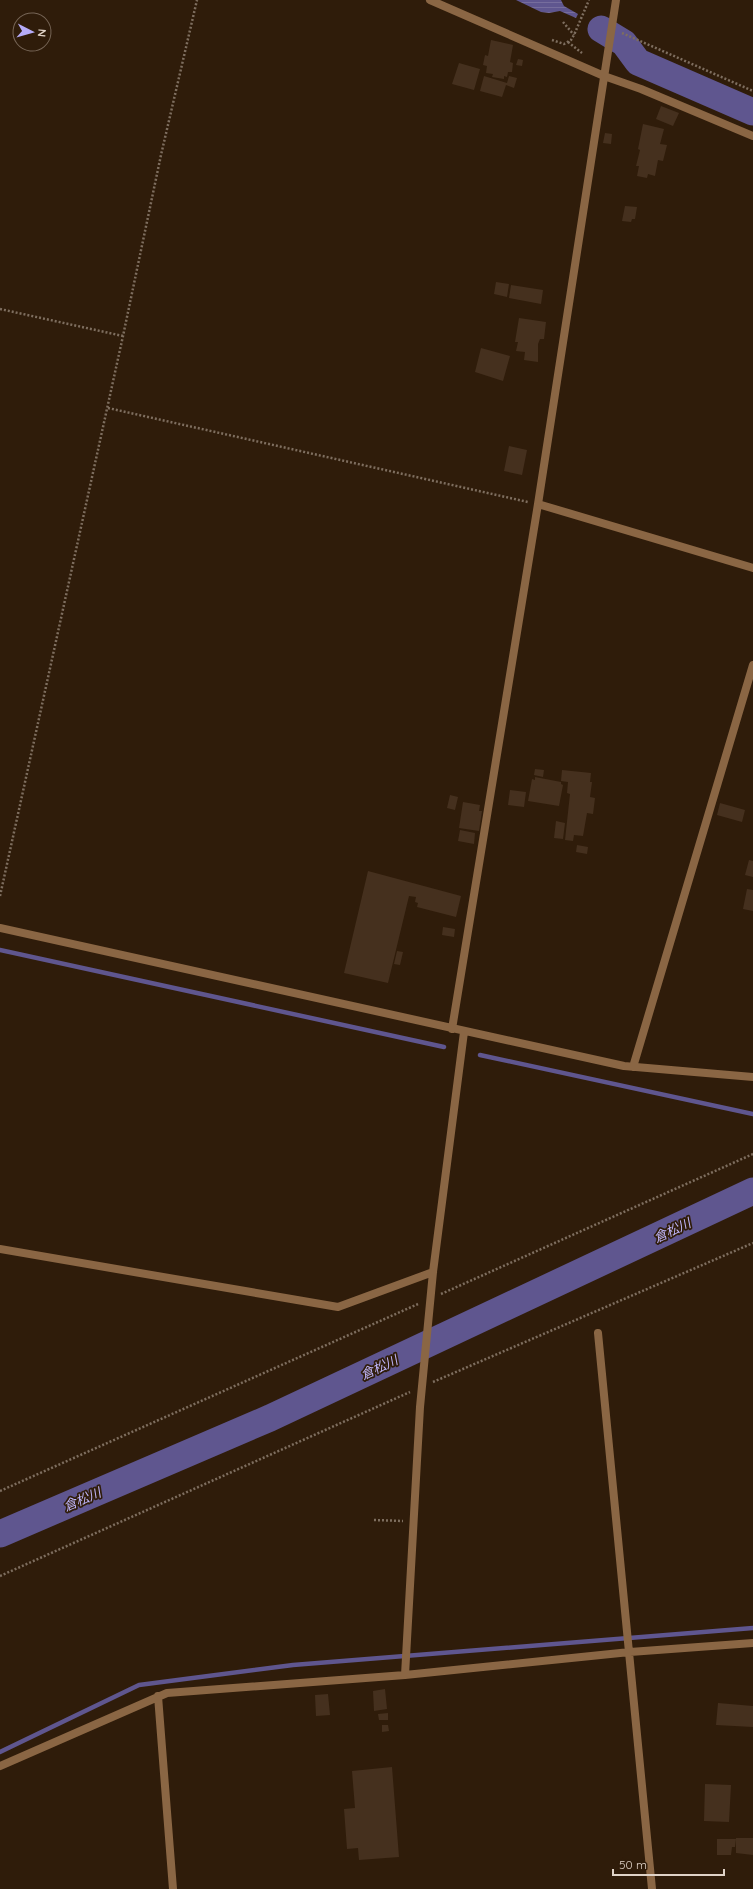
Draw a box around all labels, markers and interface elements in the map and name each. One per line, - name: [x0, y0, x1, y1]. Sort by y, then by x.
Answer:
- north arrow: [12, 12, 52, 52]
- text: N: [35, 28, 49, 38]
- water label: 倉松川: [651, 1214, 695, 1245]
- water label: 倉松川: [358, 1351, 402, 1382]
- water label: 倉松川: [61, 1483, 105, 1514]
- scale bar: [613, 1851, 724, 1877]
- text: 50 m: [619, 1857, 647, 1872]

